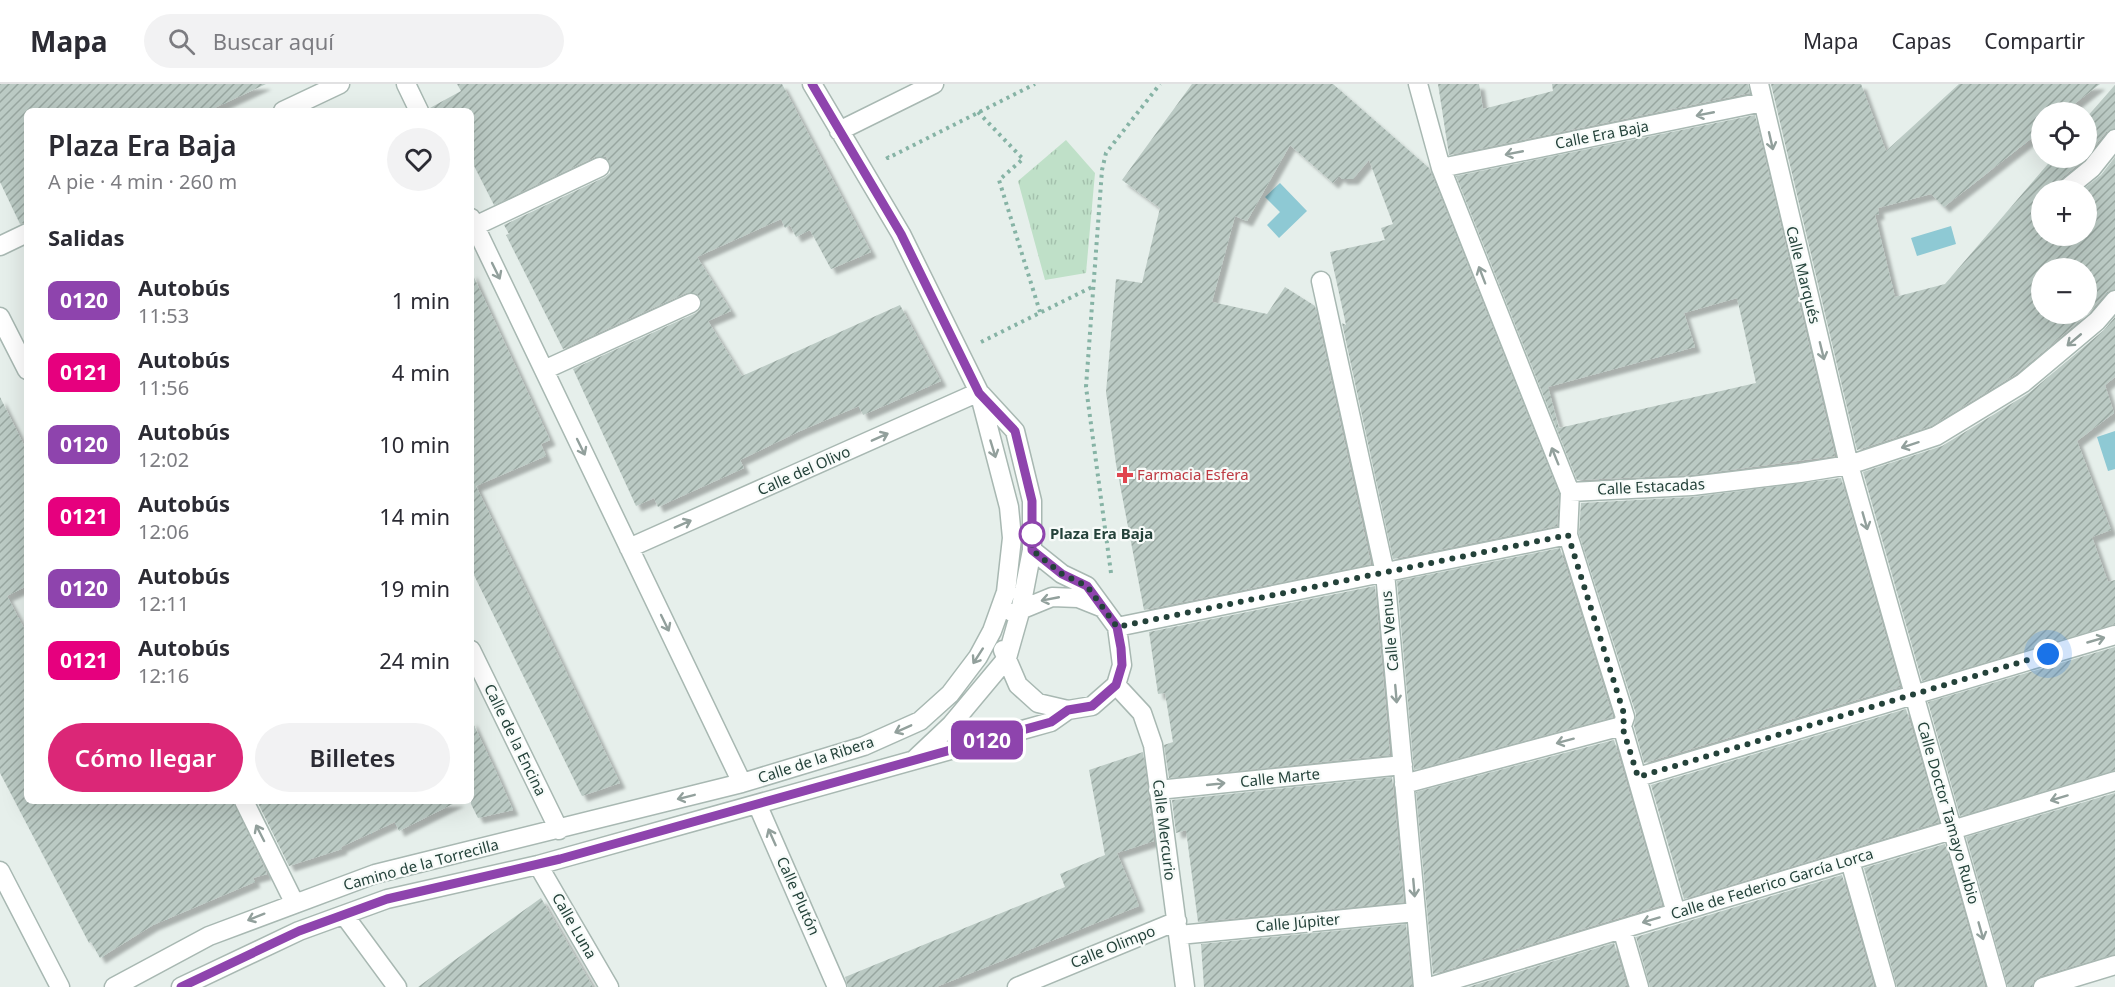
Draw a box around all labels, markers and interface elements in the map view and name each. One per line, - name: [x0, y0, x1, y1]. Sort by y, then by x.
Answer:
- search box: [144, 14, 564, 68]
- text: Mapa: [30, 22, 108, 60]
- icon: search: [165, 25, 198, 58]
- text: Buscar aquí: [213, 26, 334, 56]
- text: Mapa: [1803, 27, 1859, 55]
- text: Capas: [1892, 27, 1951, 55]
- text: Compartir: [1984, 27, 2085, 55]
- map controls: [2031, 102, 2097, 324]
- button: locate: [2031, 102, 2097, 168]
- one-way arrow: [1696, 109, 1716, 120]
- street label: Calle Era Baja: [1553, 115, 1650, 153]
- text: Plaza Era Baja: [48, 126, 237, 164]
- button: heart: [387, 128, 450, 191]
- one-way arrow: [1766, 131, 1778, 150]
- one-way arrow: [1505, 148, 1524, 159]
- text: A pie · 4 min · 260 m: [48, 168, 237, 195]
- button: +: [2031, 180, 2097, 246]
- text: Salidas: [48, 222, 125, 252]
- street label: Calle Marqués: [1782, 224, 1826, 326]
- button: −: [2031, 258, 2097, 324]
- one-way arrow: [491, 262, 503, 280]
- one-way arrow: [1476, 266, 1487, 285]
- text: Autobús: [138, 272, 230, 302]
- text: 1 min: [392, 285, 450, 315]
- text: 0120: [60, 286, 108, 314]
- text: 11:53: [138, 302, 189, 329]
- one-way arrow: [2066, 334, 2082, 347]
- one-way arrow: [1816, 341, 1828, 360]
- text: Autobús: [138, 344, 230, 374]
- text: 4 min: [392, 357, 450, 387]
- text: 0121: [60, 358, 108, 386]
- text: 11:56: [138, 374, 189, 401]
- text: Autobús: [138, 416, 230, 446]
- text: 10 min: [379, 429, 450, 459]
- text: 0120: [60, 430, 108, 458]
- one-way arrow: [871, 431, 889, 442]
- one-way arrow: [575, 437, 587, 455]
- one-way arrow: [988, 439, 999, 458]
- one-way arrow: [1901, 440, 1920, 451]
- street label: Calle del Olivo: [754, 441, 853, 499]
- text: 12:02: [138, 446, 189, 473]
- one-way arrow: [1549, 447, 1560, 466]
- place label: Farmacia Esfera: [1137, 464, 1249, 484]
- marker: Farmacia Esfera: [1118, 468, 1132, 482]
- street label: Calle Estacadas: [1597, 473, 1705, 499]
- text: Autobús: [138, 488, 230, 518]
- text: 14 min: [379, 501, 450, 531]
- text: 0121: [60, 502, 108, 530]
- one-way arrow: [1860, 511, 1871, 530]
- text: 12:06: [138, 518, 189, 545]
- one-way arrow: [673, 518, 691, 529]
- marker: Plaza Era Baja: [1019, 521, 1045, 547]
- place label: Plaza Era Baja: [1050, 523, 1153, 543]
- text: Autobús: [138, 560, 230, 590]
- text: 19 min: [379, 573, 450, 603]
- text: 0120: [60, 574, 108, 602]
- text: 12:11: [138, 590, 189, 617]
- street label: Calle Venus: [1376, 590, 1402, 672]
- one-way arrow: [1041, 594, 1060, 605]
- one-way arrow: [660, 613, 672, 631]
- text: Autobús: [138, 632, 230, 662]
- one-way arrow: [2087, 634, 2106, 645]
- your location: [2033, 639, 2063, 669]
- text: 24 min: [379, 645, 450, 675]
- text: 0121: [60, 646, 108, 674]
- one-way arrow: [971, 648, 984, 665]
- text: 12:16: [138, 662, 189, 689]
- street label: Calle de la Encina: [480, 680, 552, 799]
- one-way arrow: [1391, 684, 1402, 704]
- street label: Calle Doctor Tamayo Rubio: [1913, 719, 1985, 906]
- line badge: 0120: [945, 720, 1029, 760]
- button: Cómo llegar: [48, 723, 243, 792]
- button: Billetes: [255, 723, 450, 792]
- one-way arrow: [895, 723, 913, 735]
- text: 0120: [963, 726, 1011, 754]
- street label: Calle de la Ribera: [755, 731, 876, 787]
- one-way arrow: [1556, 736, 1575, 748]
- street label: Calle Marte: [1239, 763, 1321, 791]
- street label: Calle Mercurio: [1149, 778, 1181, 882]
- one-way arrow: [1206, 778, 1226, 789]
- one-way arrow: [677, 792, 696, 804]
- one-way arrow: [2050, 793, 2069, 804]
- one-way arrow: [253, 824, 265, 842]
- one-way arrow: [766, 829, 777, 847]
- street label: Camino de la Torrecilla: [341, 834, 501, 894]
- street label: Calle de Federico García Lorca: [1668, 843, 1875, 923]
- street label: Calle Plutón: [773, 853, 825, 938]
- one-way arrow: [1409, 878, 1420, 898]
- street label: Calle Luna: [548, 889, 602, 962]
- street label: Calle Júpiter: [1255, 908, 1341, 936]
- one-way arrow: [247, 913, 266, 924]
- one-way arrow: [1642, 915, 1661, 926]
- street label: Calle Olimpo: [1067, 920, 1158, 972]
- one-way arrow: [1976, 921, 1987, 940]

